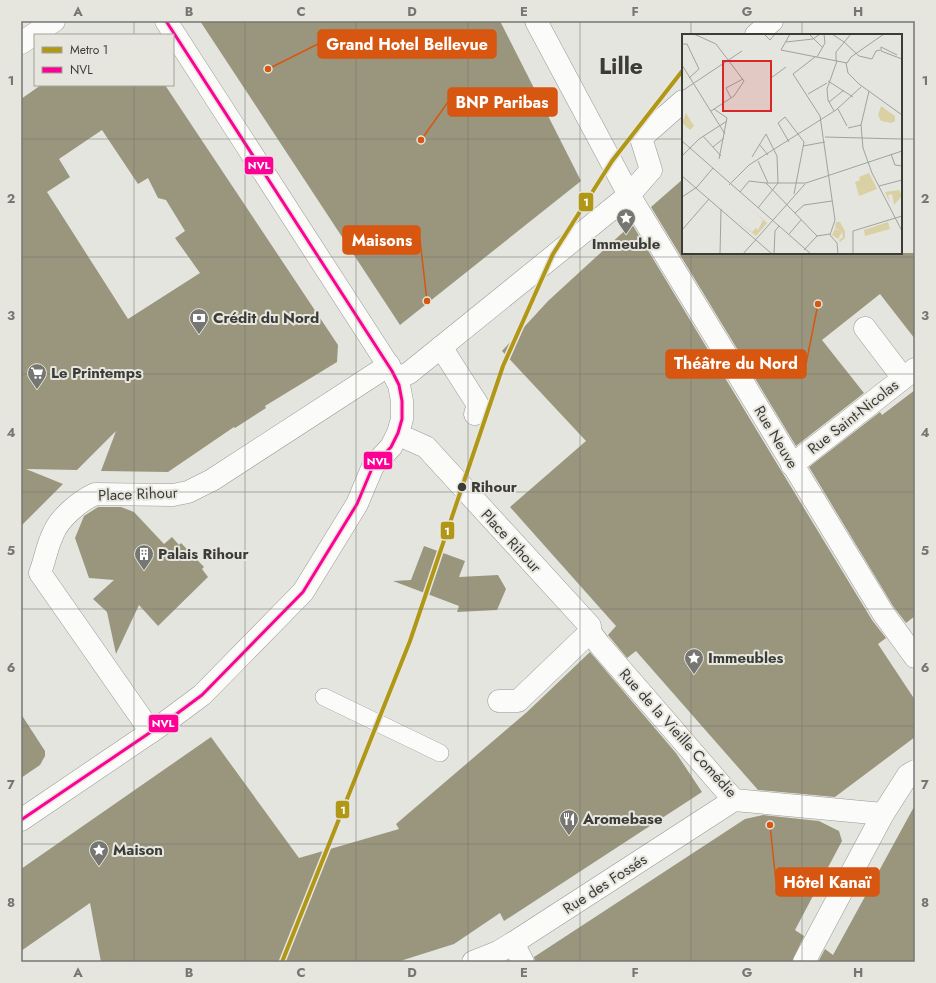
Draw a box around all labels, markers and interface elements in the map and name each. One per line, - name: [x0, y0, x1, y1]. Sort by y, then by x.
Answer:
- text: A: [72, 2, 83, 21]
- text: B: [185, 2, 194, 21]
- text: C: [296, 2, 306, 21]
- text: D: [407, 2, 417, 21]
- text: E: [520, 2, 528, 21]
- text: F: [631, 2, 639, 21]
- text: G: [742, 2, 753, 21]
- text: H: [853, 2, 863, 21]
- callout: Grand Hotel Bellevue: [318, 30, 496, 58]
- text: Grand Hotel Bellevue: [326, 33, 488, 56]
- legend: [34, 34, 174, 86]
- inset map: [682, 34, 902, 254]
- text: Metro 1: [70, 41, 108, 59]
- district label: Lille: [599, 49, 643, 83]
- text: NVL: [70, 61, 93, 79]
- text: 1: [8, 71, 14, 90]
- text: 1: [922, 71, 928, 90]
- callout: BNP Paribas: [448, 88, 557, 116]
- text: BNP Paribas: [456, 91, 549, 114]
- line badge: NVL: [244, 156, 274, 175]
- text: NVL: [248, 157, 270, 173]
- text: 2: [7, 189, 15, 208]
- text: 2: [921, 189, 929, 208]
- line badge: 1: [578, 192, 594, 212]
- text: 1: [583, 194, 589, 210]
- place icon: Immeuble: [615, 207, 637, 235]
- callout: Maisons: [343, 226, 420, 254]
- text: Maisons: [352, 229, 412, 252]
- place label: Immeuble: [592, 233, 661, 255]
- text: 3: [7, 306, 15, 325]
- text: 3: [921, 306, 929, 325]
- bank icon: Crédit du Nord: [188, 307, 210, 335]
- place label: Crédit du Nord: [213, 307, 319, 329]
- callout: Théâtre du Nord: [666, 350, 806, 378]
- text: Théâtre du Nord: [674, 352, 798, 375]
- supermarket icon: Le Printemps: [26, 362, 48, 390]
- place label: Le Printemps: [51, 362, 142, 384]
- street label: Rue Saint-Nicolas: [803, 374, 903, 460]
- street label: Rue Neuve: [749, 401, 804, 473]
- text: 4: [6, 423, 16, 442]
- text: 4: [920, 423, 930, 442]
- line badge: NVL: [363, 451, 393, 470]
- text: NVL: [367, 453, 389, 469]
- place label: Rihour: [471, 476, 518, 498]
- marker: Rihour: [456, 481, 468, 493]
- street label: Place Rihour: [98, 482, 179, 506]
- street label: Place Rihour: [476, 504, 547, 578]
- line badge: 1: [440, 521, 455, 540]
- text: 1: [444, 523, 450, 539]
- text: 5: [7, 541, 15, 560]
- text: 5: [921, 541, 929, 560]
- building icon: Palais Rihour: [133, 543, 155, 571]
- place label: Palais Rihour: [158, 543, 249, 565]
- place icon: Immeubles: [683, 647, 705, 675]
- place label: Immeubles: [708, 647, 784, 669]
- text: 6: [7, 658, 16, 677]
- text: 6: [921, 658, 930, 677]
- street label: Rue de la Vieille Comédie: [614, 664, 742, 803]
- line badge: NVL: [148, 714, 179, 733]
- text: NVL: [152, 715, 174, 731]
- text: 7: [7, 775, 15, 794]
- text: 7: [921, 775, 929, 794]
- line badge: 1: [335, 800, 350, 819]
- text: 1: [340, 802, 346, 818]
- restaurant icon: Aromebase: [558, 808, 580, 836]
- place label: Aromebase: [582, 808, 663, 830]
- place icon: Maison: [88, 839, 110, 867]
- place label: Maison: [113, 839, 163, 861]
- street label: Rue des Fossés: [559, 849, 651, 919]
- callout: Hôtel Kanaï: [776, 868, 879, 896]
- text: Hôtel Kanaï: [783, 871, 872, 894]
- text: 8: [7, 893, 15, 912]
- text: 8: [921, 893, 929, 912]
- text: A: [72, 963, 83, 982]
- text: B: [185, 963, 194, 982]
- text: C: [296, 963, 306, 982]
- text: D: [407, 963, 417, 982]
- text: E: [520, 963, 528, 982]
- text: F: [631, 963, 639, 982]
- text: G: [742, 963, 753, 982]
- text: H: [853, 963, 863, 982]

